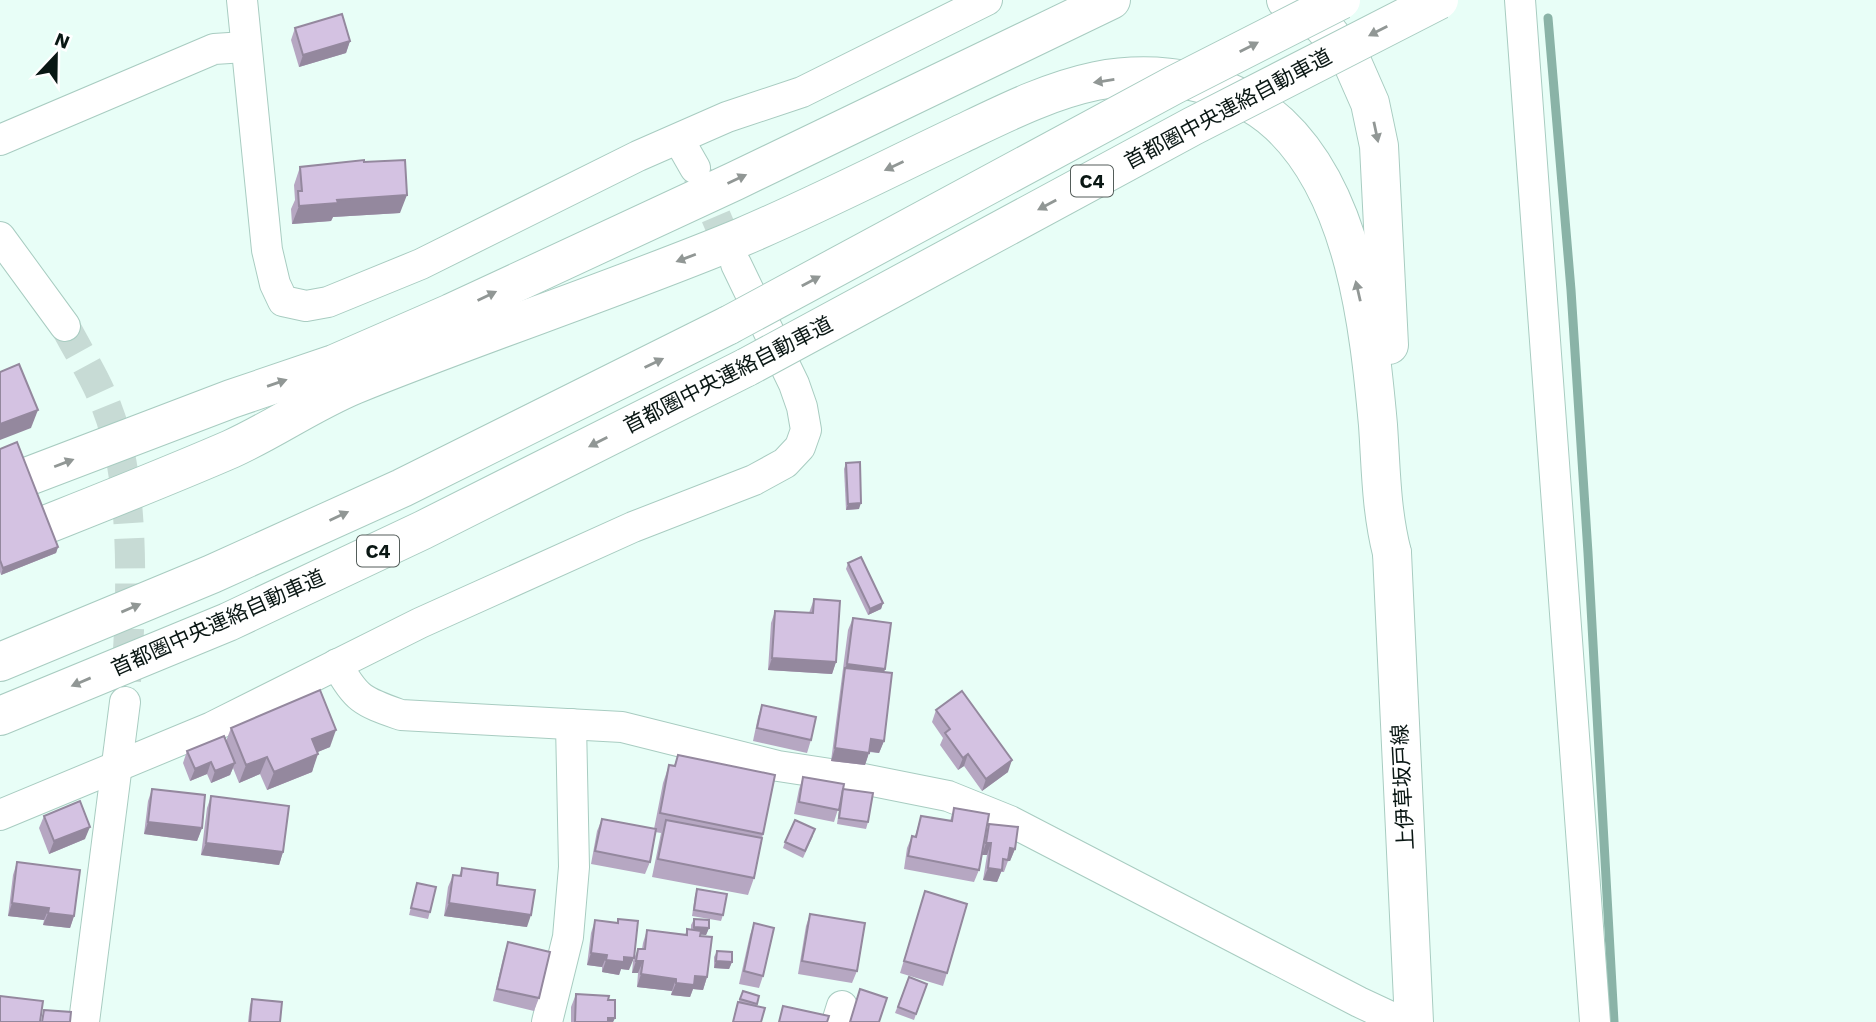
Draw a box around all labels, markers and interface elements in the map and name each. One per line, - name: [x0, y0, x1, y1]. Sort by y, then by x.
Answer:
- north arrow: [21, 21, 91, 91]
- one-way arrow: [1368, 25, 1388, 36]
- text: N: [51, 27, 73, 54]
- one-way arrow: [1239, 41, 1259, 52]
- street label: 首都圏中央連絡自動車道: [1120, 43, 1336, 174]
- one-way arrow: [1093, 75, 1115, 86]
- one-way arrow: [1371, 121, 1382, 143]
- one-way arrow: [884, 160, 904, 172]
- road number: C4: [1071, 166, 1113, 196]
- one-way arrow: [727, 174, 748, 185]
- one-way arrow: [1037, 199, 1057, 211]
- one-way arrow: [675, 253, 696, 264]
- one-way arrow: [801, 275, 821, 287]
- one-way arrow: [1353, 280, 1364, 302]
- one-way arrow: [477, 290, 497, 301]
- street label: 首都圏中央連絡自動車道: [619, 311, 836, 438]
- one-way arrow: [644, 357, 664, 368]
- one-way arrow: [267, 377, 288, 388]
- one-way arrow: [588, 436, 608, 447]
- one-way arrow: [53, 457, 74, 468]
- one-way arrow: [329, 510, 349, 522]
- road number: C4: [357, 536, 399, 566]
- street label: 首都圏中央連絡自動車道: [107, 564, 328, 681]
- one-way arrow: [121, 602, 141, 614]
- one-way arrow: [71, 677, 92, 688]
- street label: 上伊草坂戸線: [1387, 723, 1418, 851]

